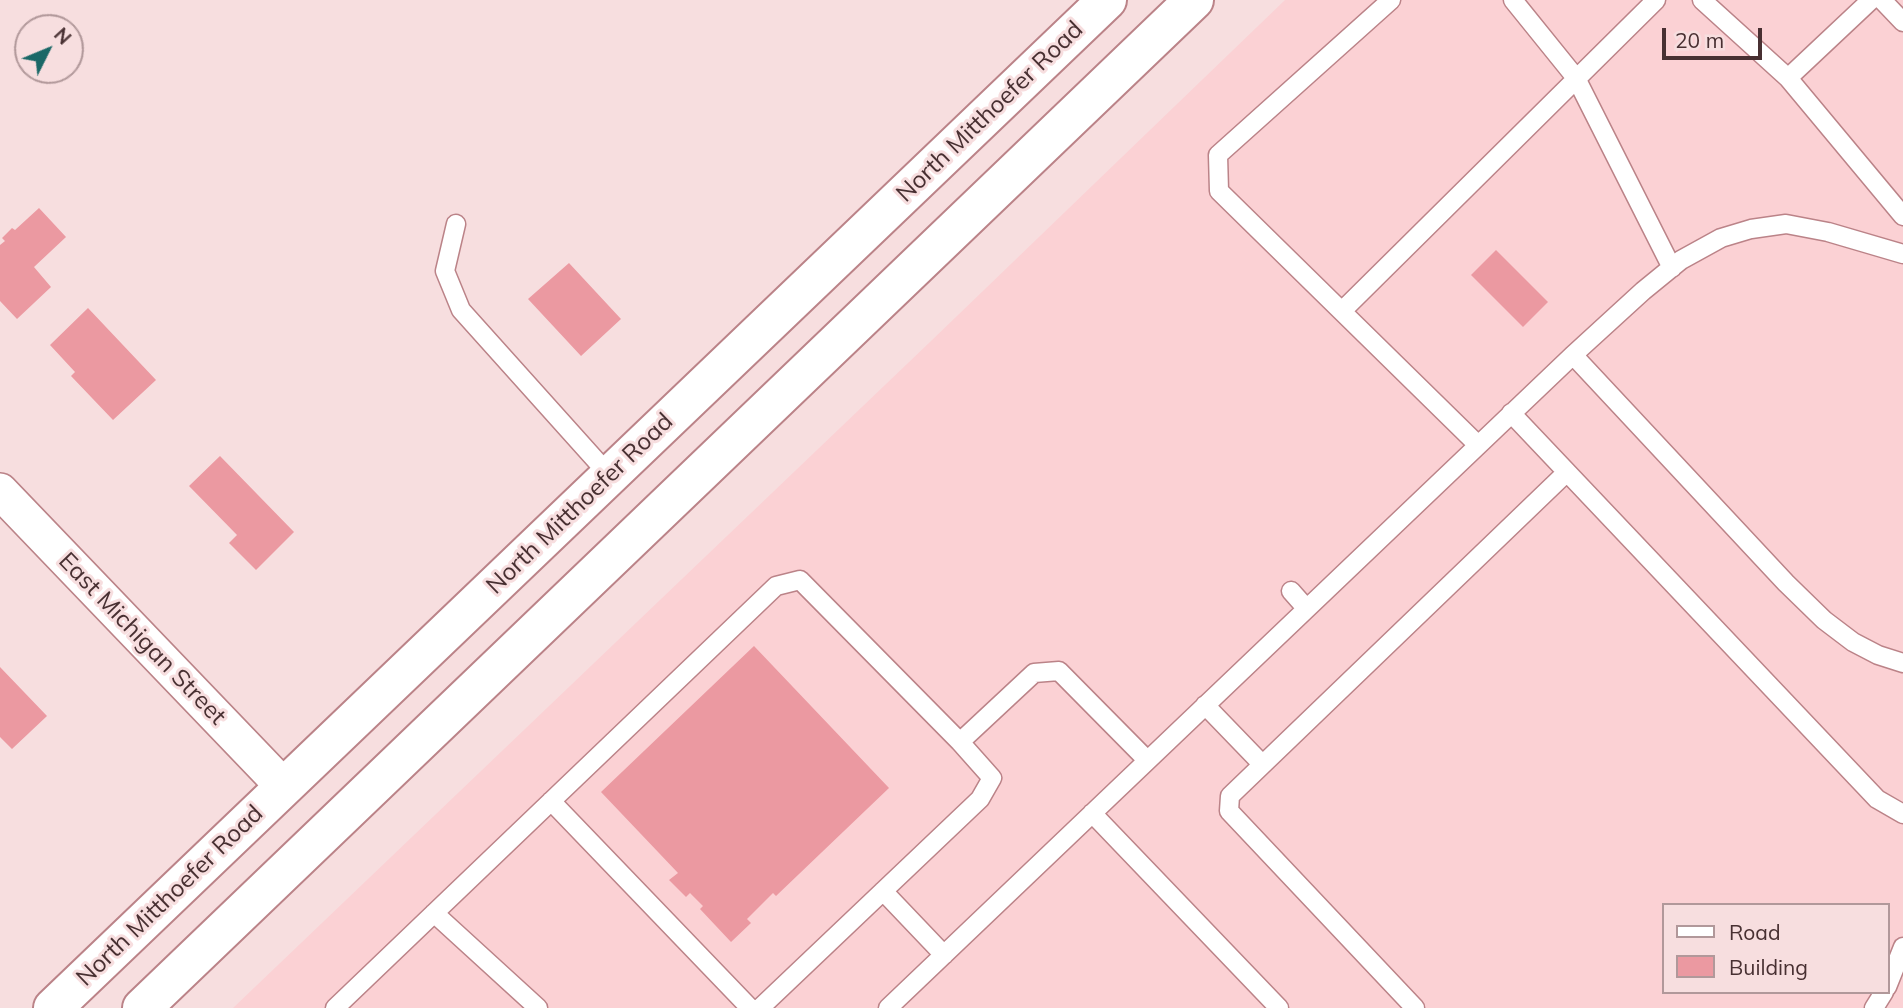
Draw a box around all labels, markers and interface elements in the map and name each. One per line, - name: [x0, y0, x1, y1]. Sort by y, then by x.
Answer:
- north arrow: [14, 14, 84, 84]
- scale bar: [1665, 14, 1765, 58]
- street label: North Mitthoefer Road: [891, 16, 1089, 208]
- text: N: [49, 23, 77, 49]
- text: 20 m: [1675, 27, 1724, 53]
- street label: North Mitthoefer Road: [481, 408, 679, 600]
- street label: East Michigan Street: [52, 547, 232, 731]
- street label: North Mitthoefer Road: [71, 800, 269, 992]
- legend: [1661, 903, 1889, 994]
- text: Road: [1729, 919, 1780, 945]
- text: Building: [1729, 954, 1808, 980]

